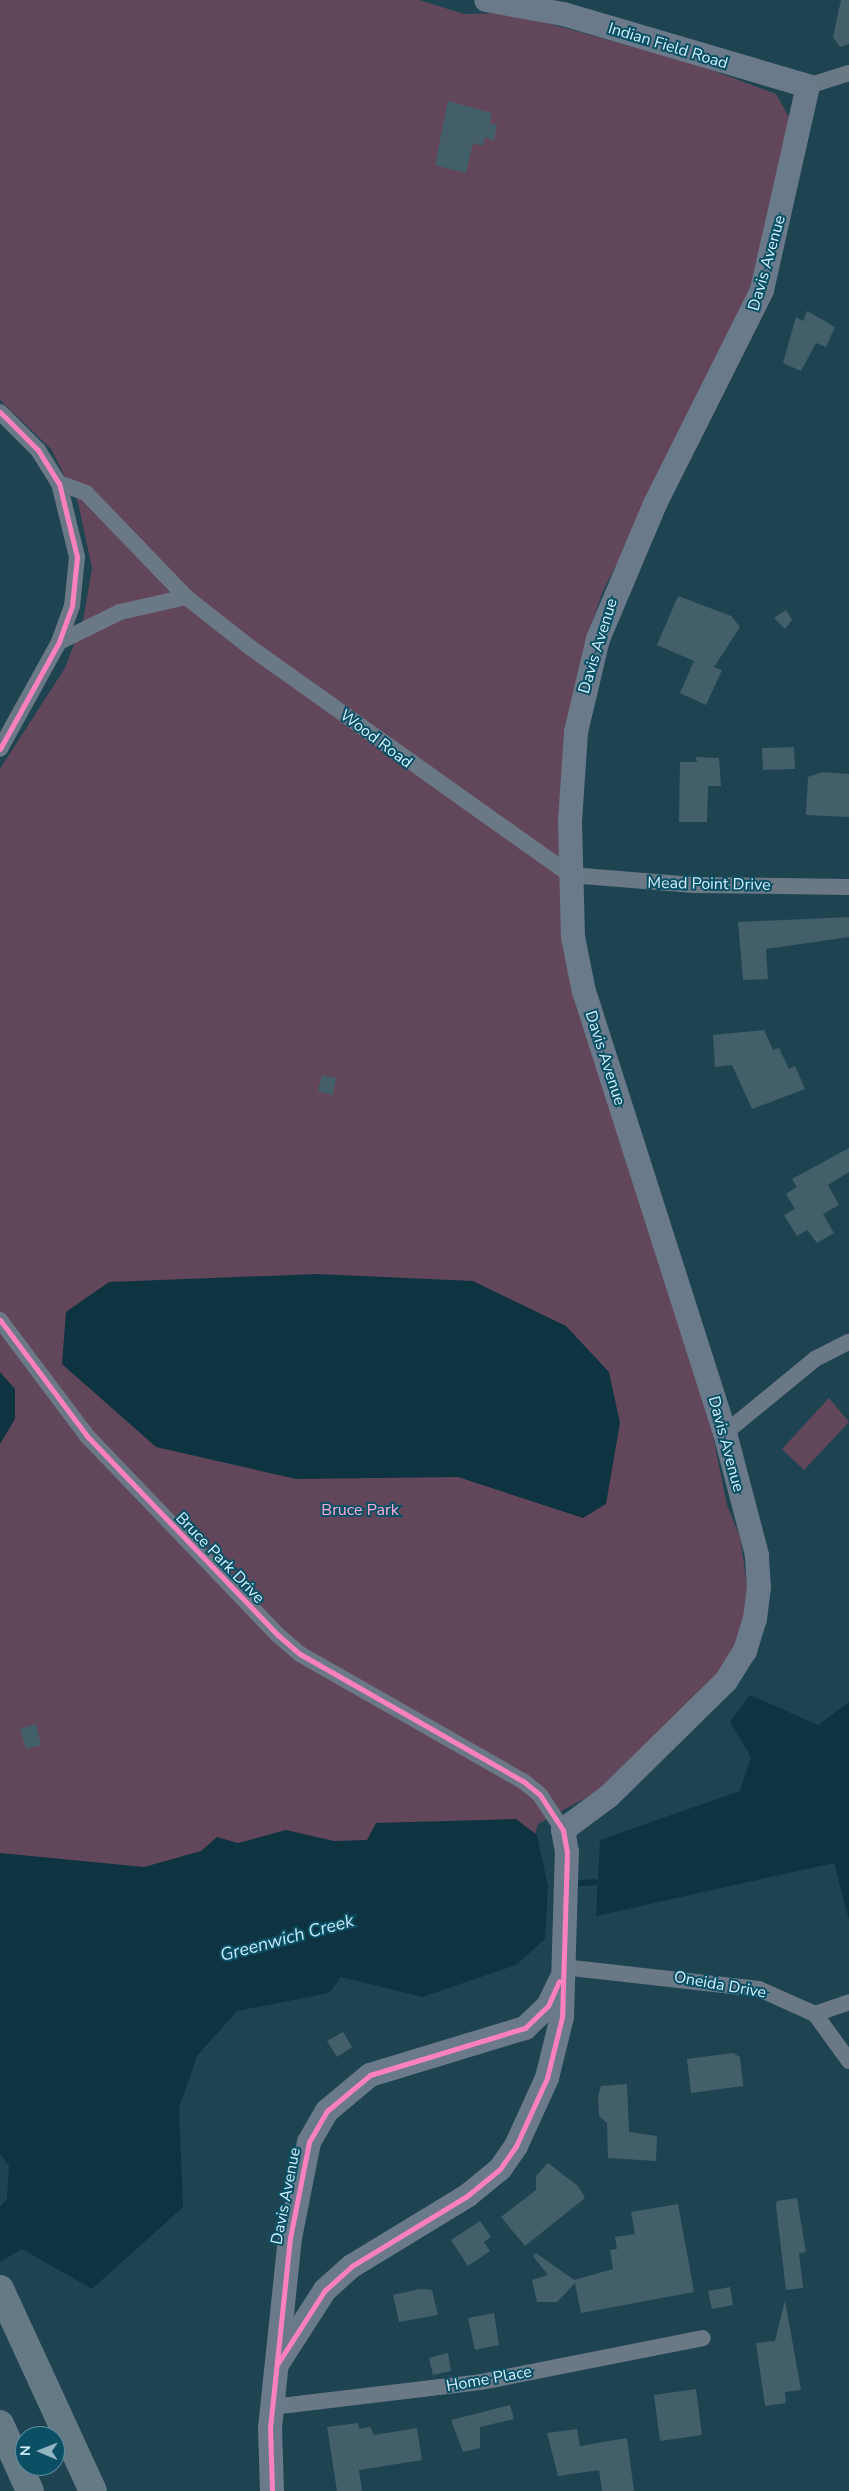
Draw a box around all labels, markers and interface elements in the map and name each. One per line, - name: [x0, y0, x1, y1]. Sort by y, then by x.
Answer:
- street label: Indian Field Road: [606, 19, 730, 73]
- street label: Davis Avenue: [744, 213, 790, 313]
- street label: Davis Avenue: [574, 596, 622, 696]
- street label: Wood Road: [336, 706, 416, 772]
- street label: Mead Point Drive: [647, 873, 771, 895]
- street label: Davis Avenue: [581, 1008, 629, 1108]
- street label: Davis Avenue: [704, 1394, 748, 1494]
- park label: Bruce Park: [321, 1500, 399, 1520]
- street label: Bruce Park Drive: [172, 1508, 268, 1608]
- water label: Greenwich Creek: [218, 1910, 356, 1966]
- street label: Oneida Drive: [672, 1967, 768, 2003]
- street label: Davis Avenue: [267, 2146, 305, 2246]
- street label: Home Place: [445, 2362, 533, 2396]
- north arrow: [15, 2426, 65, 2476]
- text: N: [16, 2445, 35, 2456]

